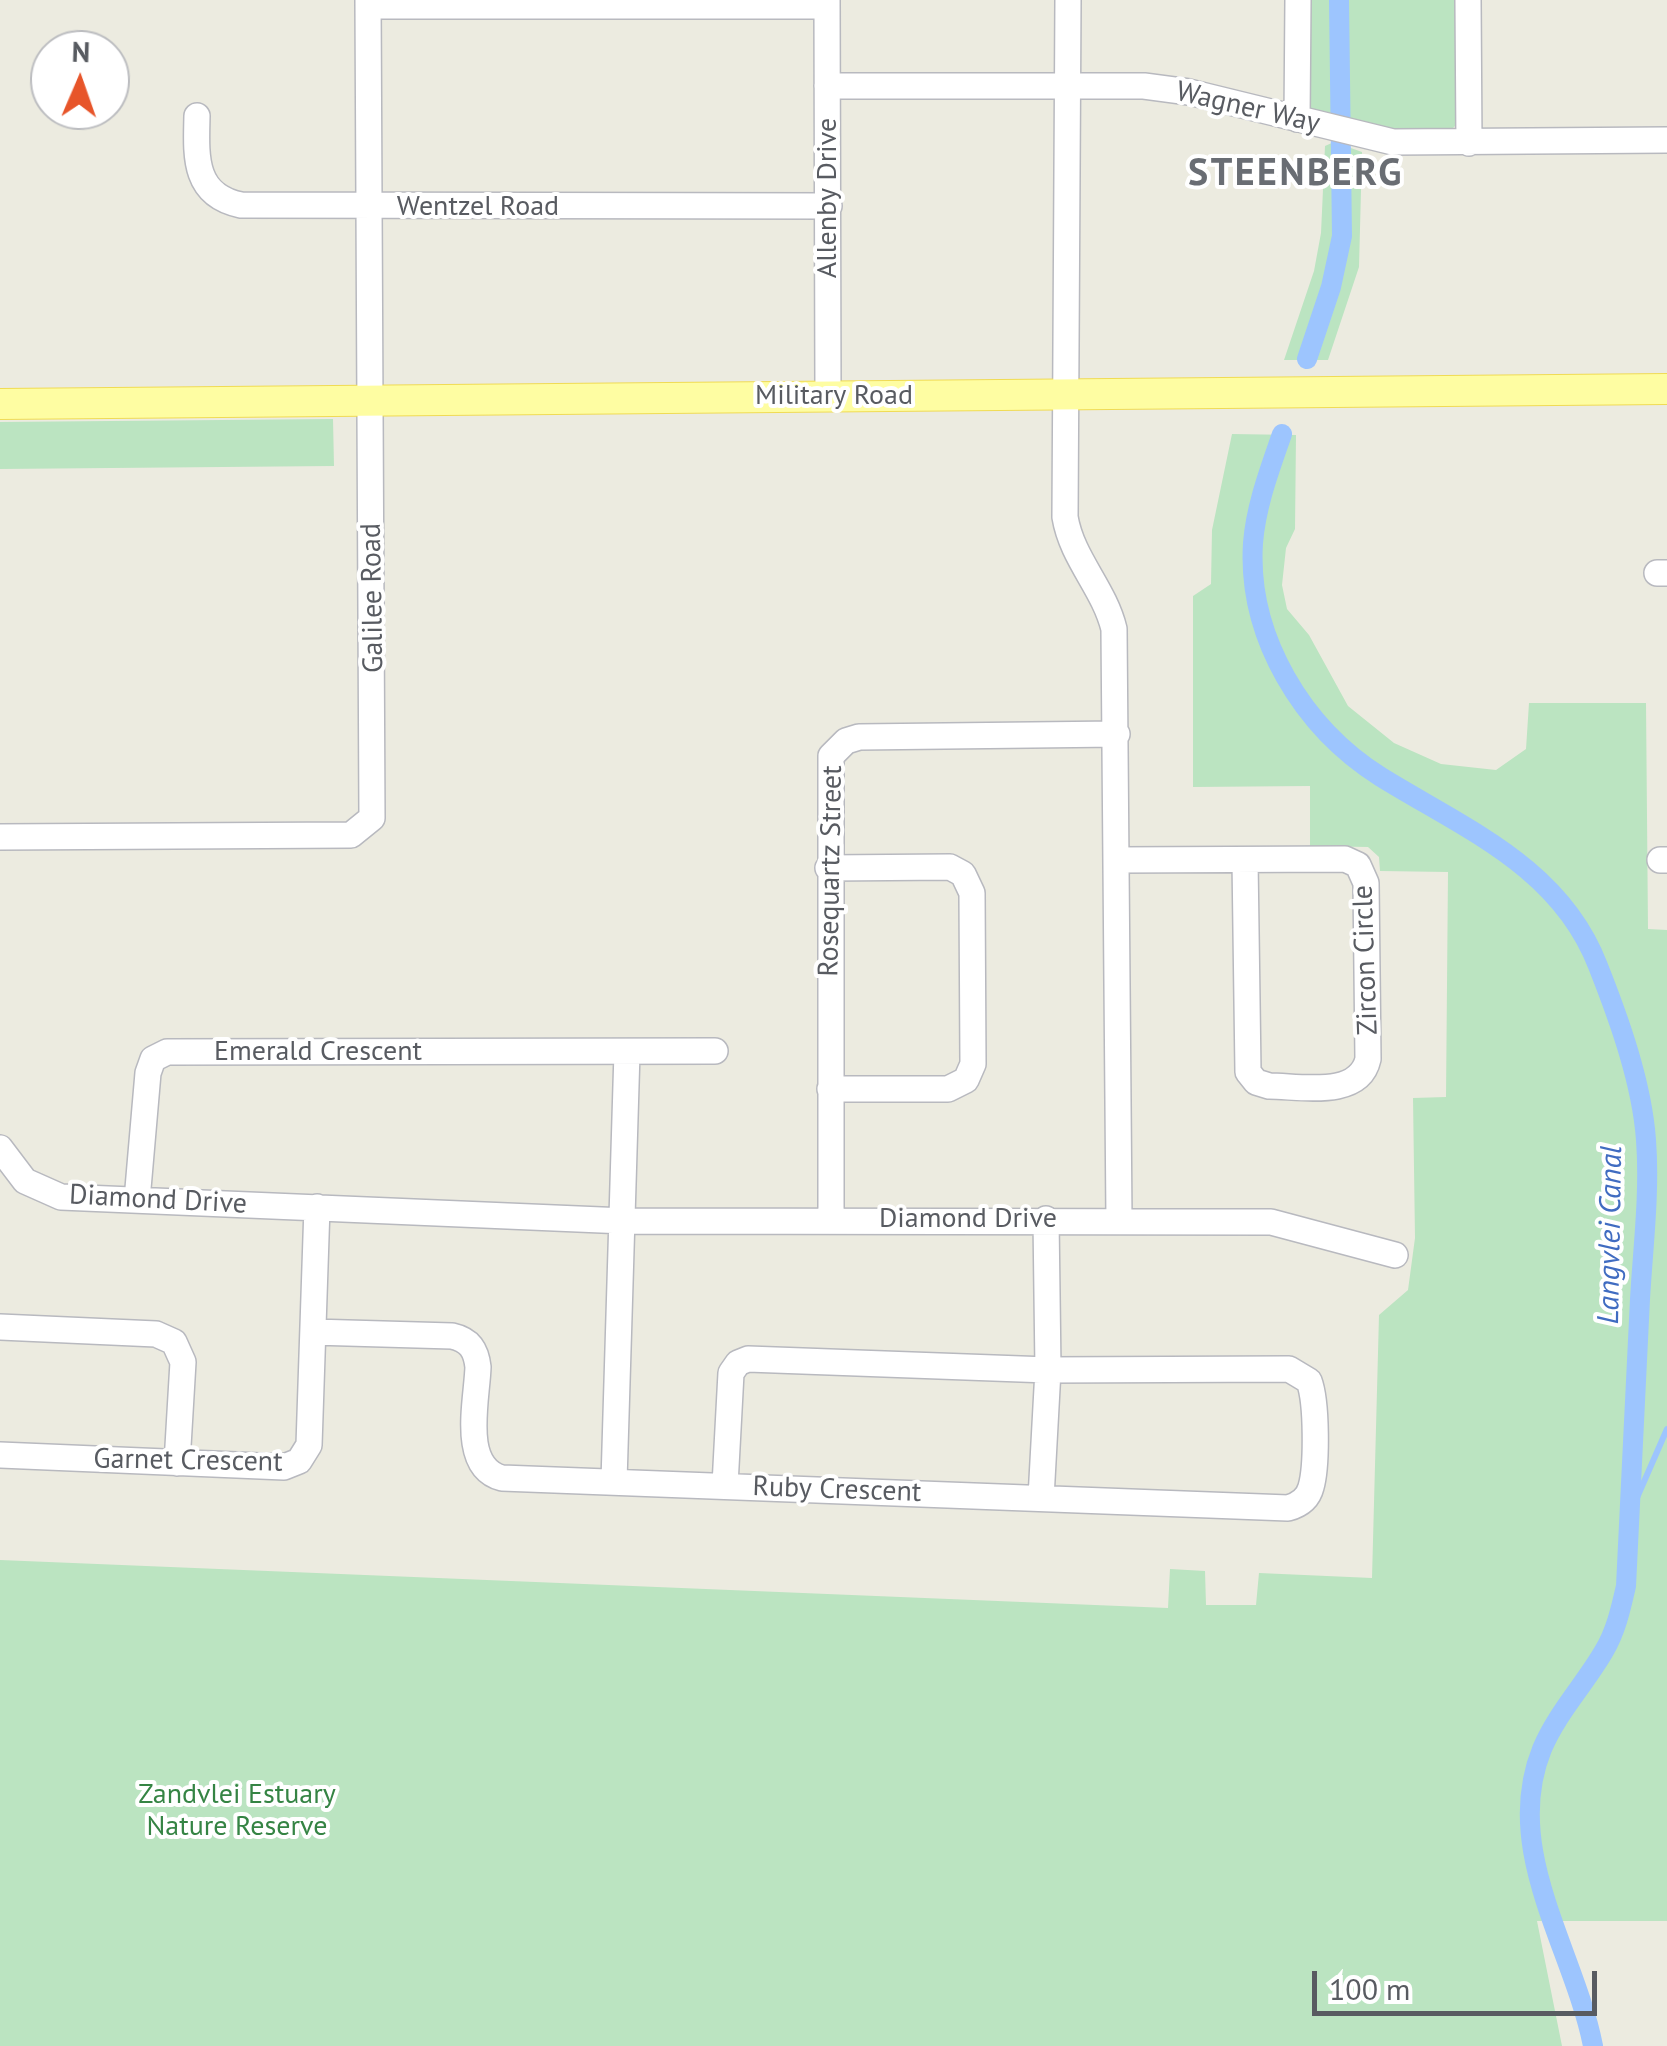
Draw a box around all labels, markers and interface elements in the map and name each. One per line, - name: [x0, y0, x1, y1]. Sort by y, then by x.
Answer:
- north arrow: [30, 30, 130, 130]
- text: N: [71, 33, 91, 70]
- street label: Wagner Way: [1173, 75, 1323, 141]
- street label: Allenby Drive: [811, 118, 845, 278]
- district label: STEENBERG: [1188, 151, 1404, 197]
- street label: Wentzel Road: [397, 190, 559, 224]
- street label: Military Road: [755, 379, 913, 413]
- street label: Galilee Road: [355, 523, 391, 673]
- street label: Rosequartz Street: [812, 765, 850, 977]
- street label: Zircon Circle: [1347, 884, 1385, 1036]
- street label: Emerald Crescent: [214, 1035, 422, 1069]
- water label: Langvlei Canal: [1591, 1145, 1631, 1325]
- street label: Diamond Drive: [68, 1179, 248, 1221]
- street label: Diamond Drive: [879, 1202, 1057, 1236]
- street label: Garnet Crescent: [93, 1443, 283, 1479]
- street label: Ruby Crescent: [752, 1470, 922, 1510]
- park label: Zandvlei Estuary Nature Reserve: [138, 1778, 336, 1844]
- scale bar: [1317, 1951, 1602, 2013]
- text: 100 m: [1329, 1969, 1410, 2008]

